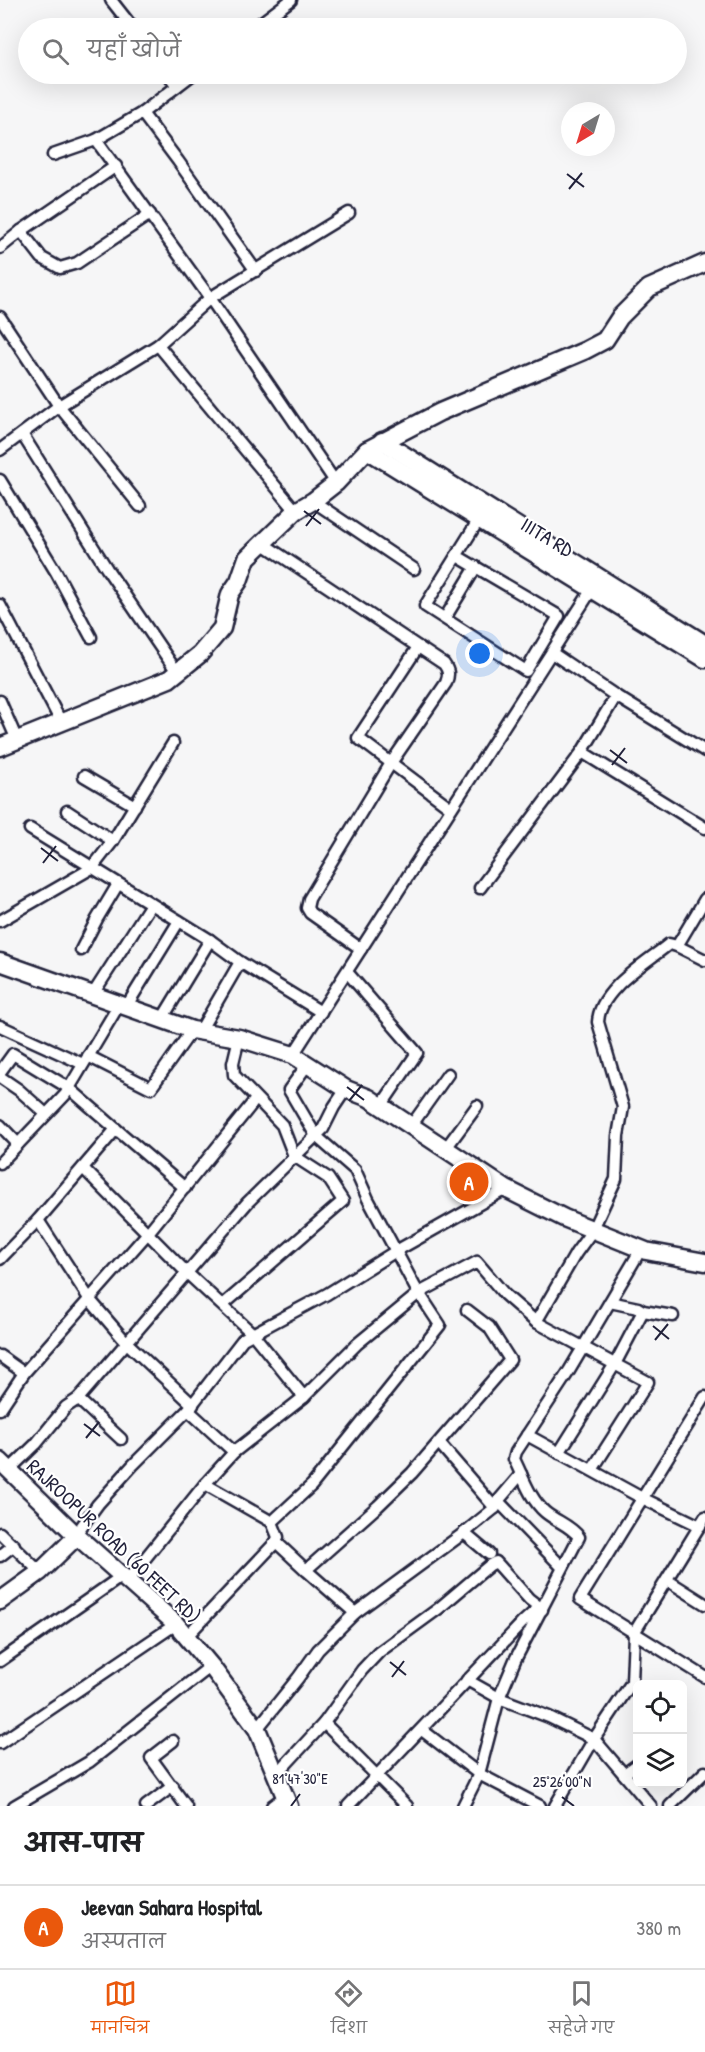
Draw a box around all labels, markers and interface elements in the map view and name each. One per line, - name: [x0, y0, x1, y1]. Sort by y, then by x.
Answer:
- search box: [18, 18, 687, 84]
- text: यहाँ खोजें: [87, 34, 181, 64]
- icon: search: [39, 35, 72, 68]
- north arrow: [561, 102, 615, 156]
- street label: IIITA RD: [516, 510, 579, 563]
- your location: [465, 639, 494, 668]
- pin: A: [450, 1160, 488, 1204]
- street label: RAJROOPUR ROAD (60 FEET RD): [21, 1453, 207, 1629]
- map controls: [633, 1680, 687, 1788]
- button: locate: [633, 1680, 687, 1734]
- button: layers: [633, 1734, 687, 1788]
- text: 81°47'30"E: [272, 1768, 328, 1789]
- text: 25°26'00"N: [533, 1771, 591, 1792]
- text: आस-पास: [24, 1825, 143, 1860]
- text: Jeevan Sahara Hospital: [81, 1892, 262, 1922]
- text: A: [39, 1914, 48, 1941]
- text: 380 m: [636, 1914, 681, 1941]
- text: अस्पताल: [81, 1927, 166, 1954]
- tab: मानचित्र: [91, 1977, 149, 2045]
- tab: दिशा: [331, 1977, 367, 2045]
- tab: सहेजे गए: [548, 1977, 614, 2045]

